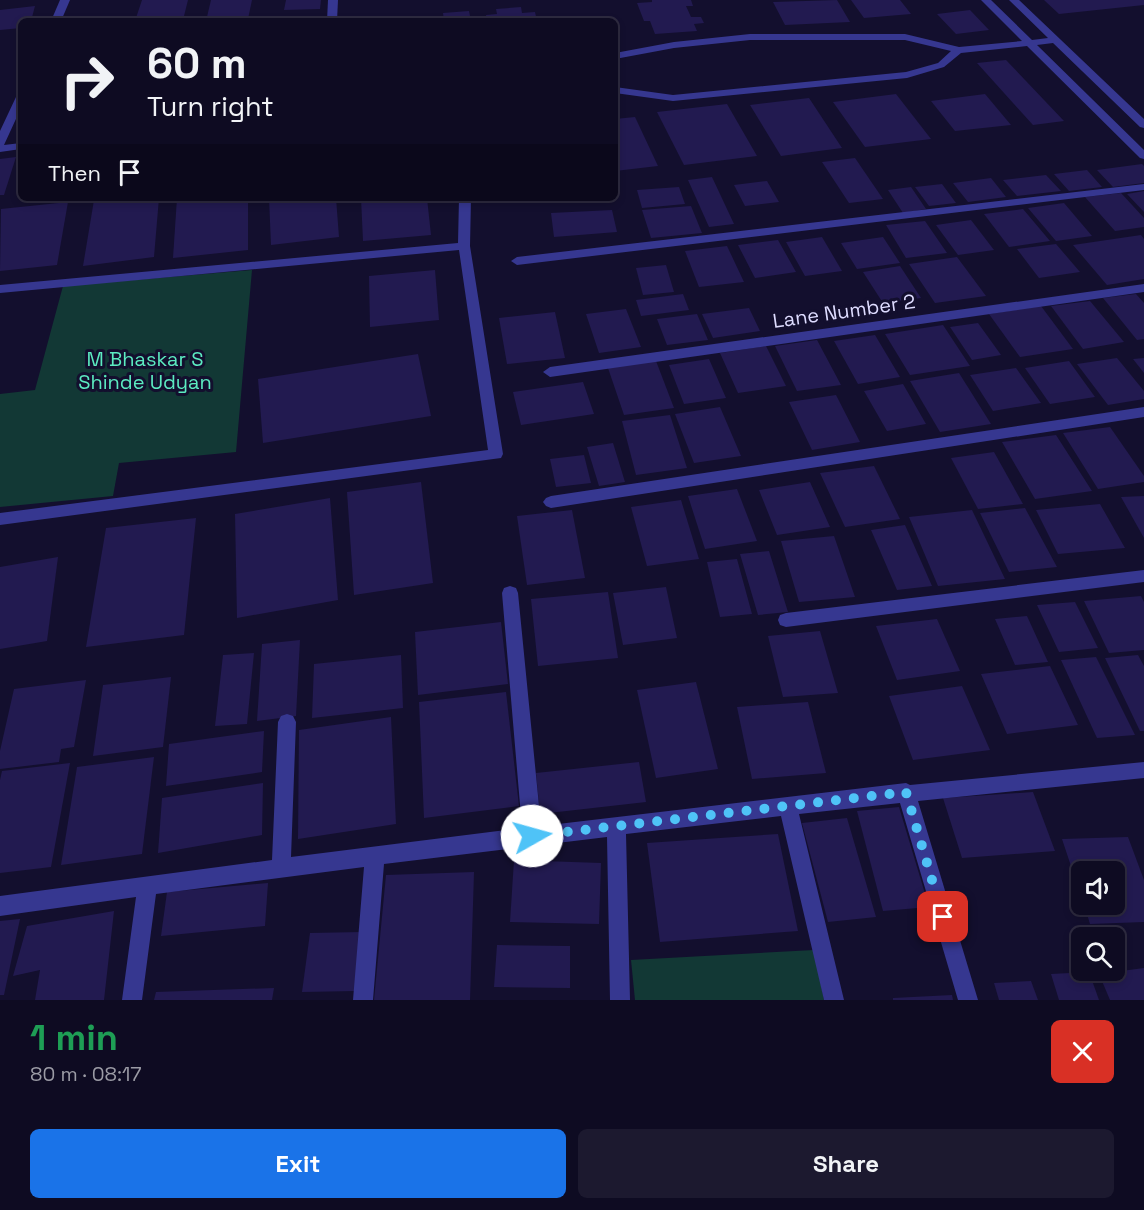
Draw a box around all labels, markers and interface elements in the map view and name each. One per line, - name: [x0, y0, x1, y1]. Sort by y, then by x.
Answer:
- text: 60 m: [147, 37, 247, 90]
- icon: right: [48, 42, 126, 120]
- text: Turn right: [147, 89, 274, 124]
- icon: arrive: [113, 156, 146, 189]
- text: Then: [48, 159, 101, 187]
- street label: Lane Number 2: [771, 288, 917, 334]
- park label: M Bhaskar S Shinde Udyan: [78, 346, 212, 395]
- position arrow: [500, 804, 564, 868]
- map controls: [1071, 861, 1125, 981]
- button: sound: [1071, 861, 1125, 915]
- pin: [917, 891, 968, 942]
- icon: arrive: [926, 900, 959, 933]
- button: search: [1071, 927, 1125, 981]
- text: 1 min: [30, 1015, 118, 1061]
- button: close: [1051, 1020, 1114, 1083]
- text: 80 m · 08:17: [30, 1061, 142, 1087]
- button: Exit: [30, 1129, 566, 1198]
- button: Share: [578, 1129, 1114, 1198]

